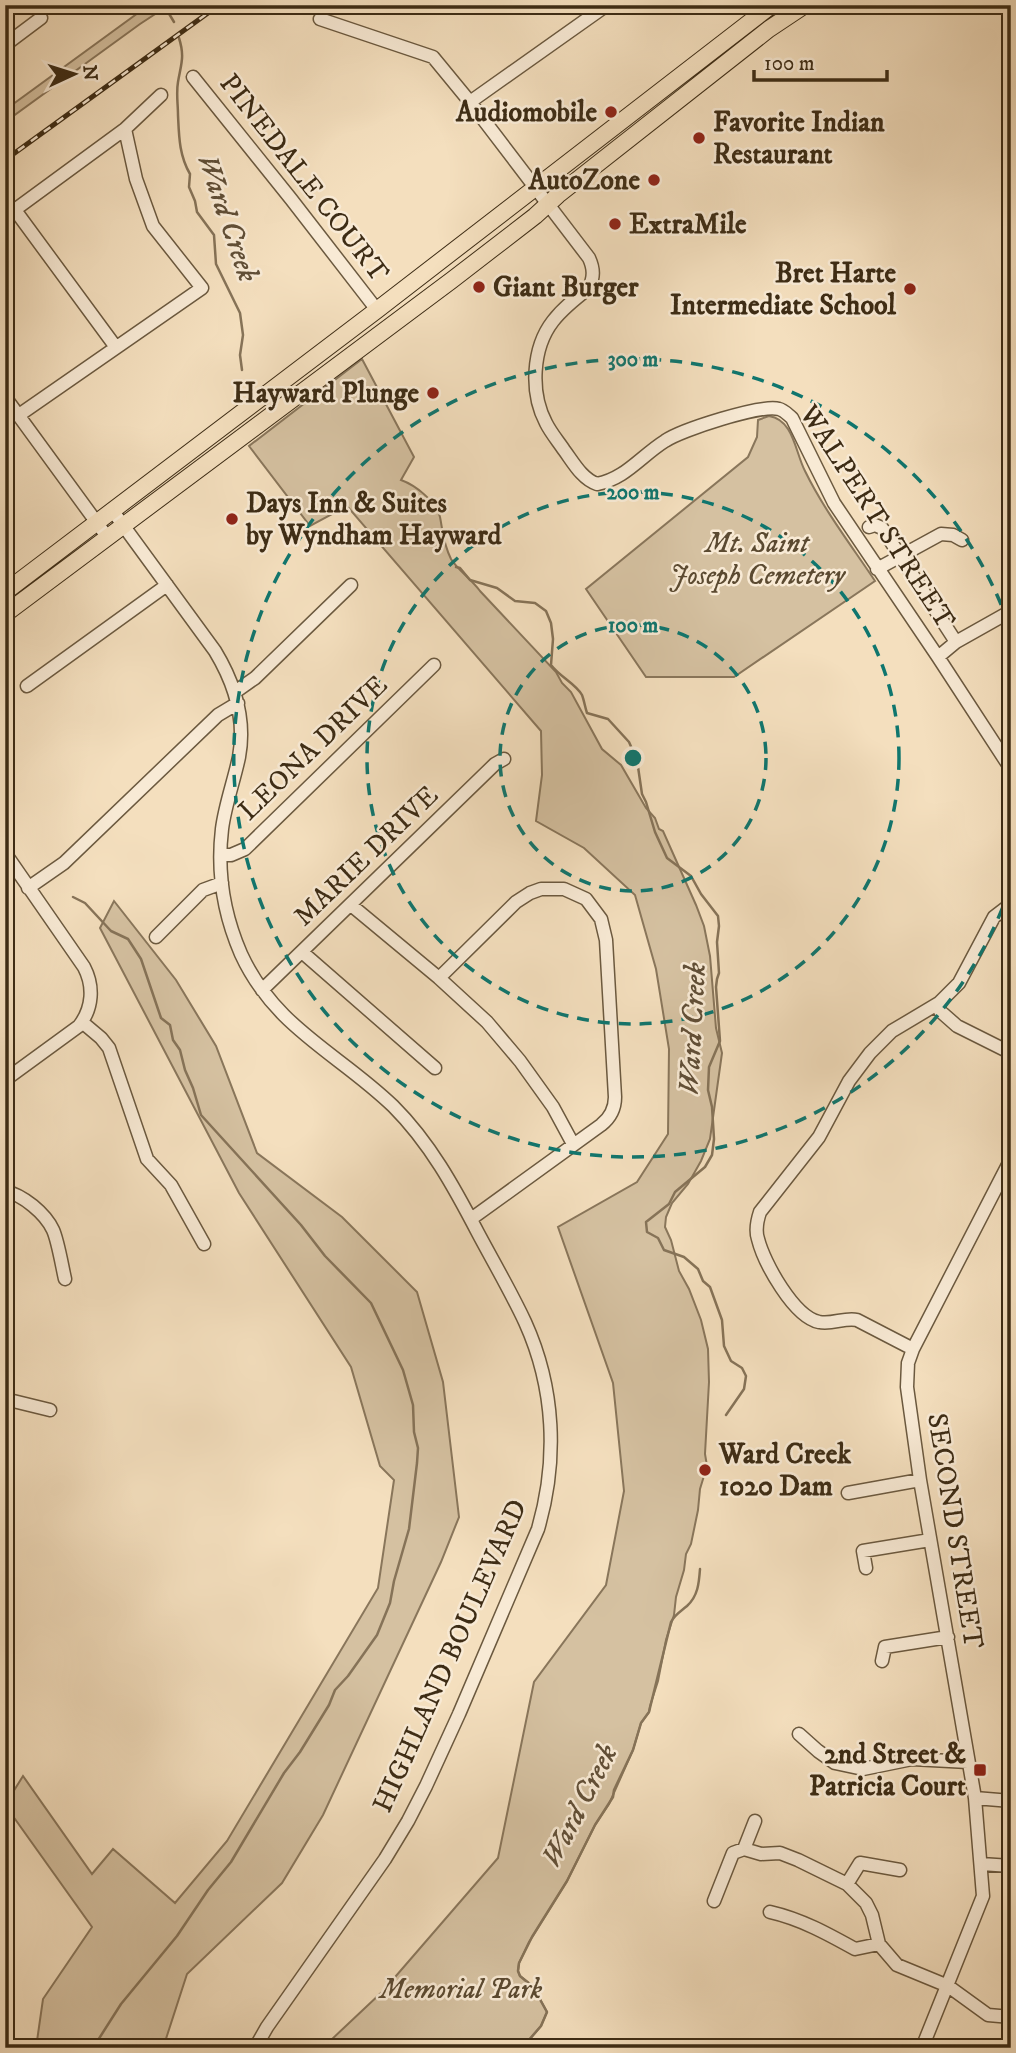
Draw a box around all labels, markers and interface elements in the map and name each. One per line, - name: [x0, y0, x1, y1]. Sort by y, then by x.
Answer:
- north arrow: [38, 38, 108, 108]
- scale bar: [754, 38, 886, 82]
- text: 100 m: [764, 51, 815, 77]
- text: N: [77, 64, 102, 82]
- street label: PINEDALE COURT: [212, 67, 396, 289]
- place label: Audiomobile: [455, 95, 597, 130]
- marker: Audiomobile: [603, 104, 619, 120]
- place label: Favorite Indian Restaurant: [713, 105, 885, 172]
- marker: Favorite Indian Restaurant: [691, 130, 707, 146]
- water label: Ward Creek: [188, 149, 266, 287]
- place label: AutoZone: [528, 163, 640, 198]
- marker: AutoZone: [646, 172, 662, 188]
- place label: ExtraMile: [629, 207, 747, 242]
- marker: ExtraMile: [607, 216, 623, 232]
- place label: Bret Harte Intermediate School: [670, 256, 897, 323]
- place label: Giant Burger: [493, 270, 639, 305]
- marker: Giant Burger: [471, 279, 487, 295]
- marker: Bret Harte Intermediate School: [902, 281, 918, 297]
- text: 300 m: [608, 347, 659, 373]
- place label: Hayward Plunge: [233, 376, 419, 411]
- marker: Hayward Plunge: [425, 385, 441, 401]
- street label: WALPERT STREET: [791, 398, 963, 636]
- text: 200 m: [606, 480, 660, 506]
- place label: Days Inn & Suites by Wyndham Hayward: [245, 486, 502, 553]
- marker: Days Inn & Suites by Wyndham Hayward: [224, 511, 240, 527]
- park label: Mt. Saint Joseph Cemetery: [669, 526, 847, 593]
- text: 100 m: [608, 613, 658, 639]
- street label: LEONA DRIVE: [231, 668, 395, 828]
- centre of rings: [621, 746, 645, 770]
- street label: MARIE DRIVE: [286, 778, 446, 934]
- water label: Ward Creek: [671, 961, 715, 1096]
- street label: SECOND STREET: [919, 1411, 991, 1651]
- place label: Ward Creek 1020 Dam: [718, 1437, 852, 1504]
- marker: Ward Creek 1020 Dam: [697, 1462, 713, 1478]
- street label: HIGHLAND BOULEVARD: [365, 1494, 535, 1818]
- place label: 2nd Street & Patricia Court: [809, 1737, 966, 1804]
- water label: Ward Creek: [533, 1738, 627, 1874]
- marker: 2nd Street & Patricia Court: [972, 1762, 988, 1778]
- park label: Memorial Park: [378, 1972, 543, 2007]

